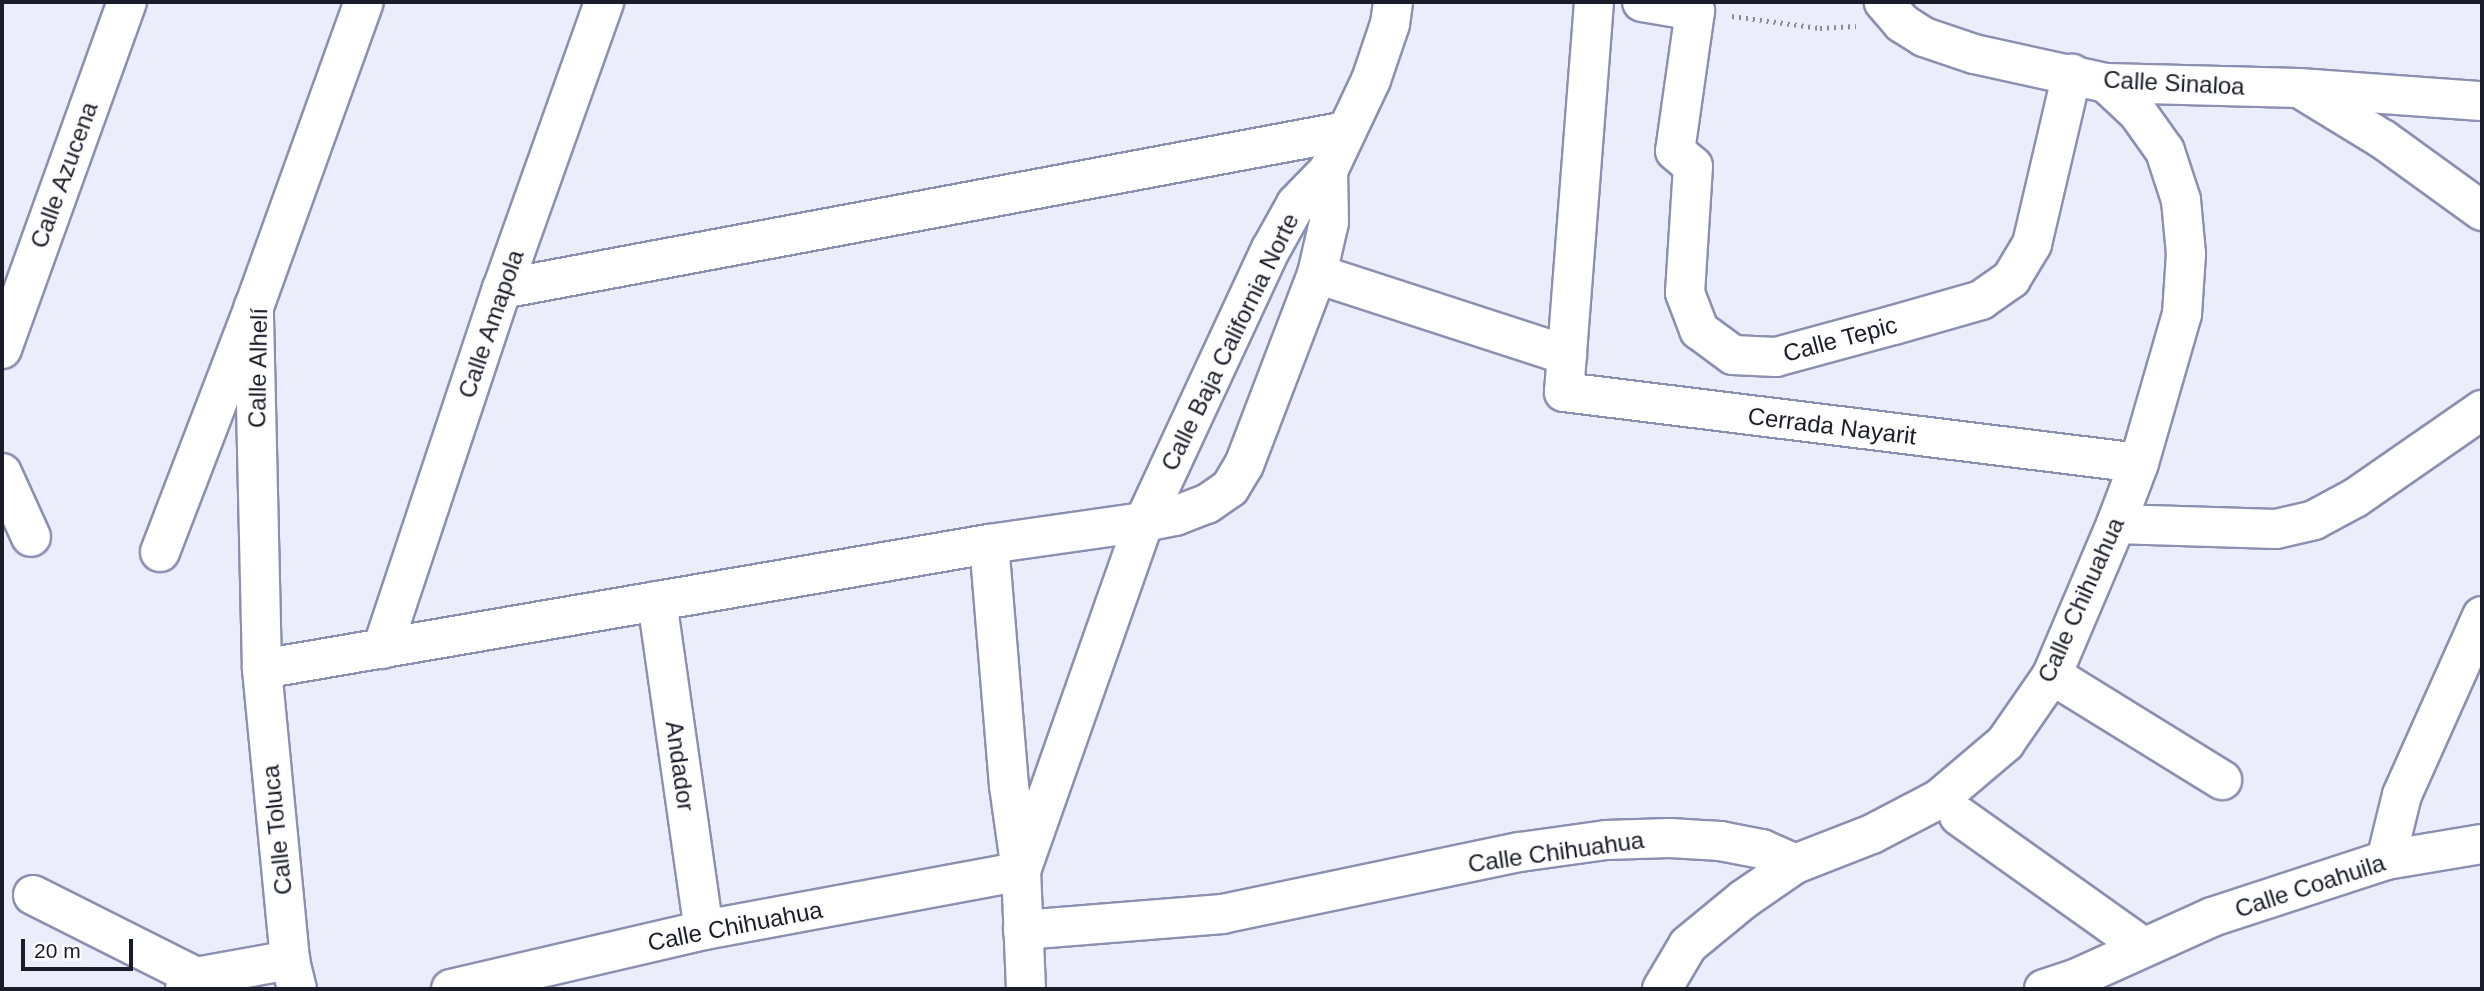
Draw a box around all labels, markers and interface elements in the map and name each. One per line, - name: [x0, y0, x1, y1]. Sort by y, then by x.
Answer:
- street label: Calle Sinaloa: [2103, 65, 2245, 101]
- street label: Calle Azucena: [24, 97, 104, 253]
- street label: Calle Baja California Norte: [1155, 209, 1305, 475]
- street label: Calle Amapola: [452, 246, 530, 402]
- street label: Calle Alhelí: [243, 307, 273, 429]
- street label: Calle Tepic: [1780, 310, 1900, 368]
- street label: Cerrada Nayarit: [1746, 401, 1918, 451]
- street label: Calle Chihuahua: [2032, 513, 2130, 687]
- street label: Andador: [659, 719, 701, 813]
- street label: Calle Toluca: [256, 763, 298, 897]
- street label: Calle Chihuahua: [1466, 825, 1646, 879]
- street label: Calle Coahuila: [2231, 848, 2389, 924]
- street label: Calle Chihuahua: [645, 895, 825, 957]
- scale bar: [24, 925, 136, 969]
- text: 20 m: [34, 939, 81, 962]

